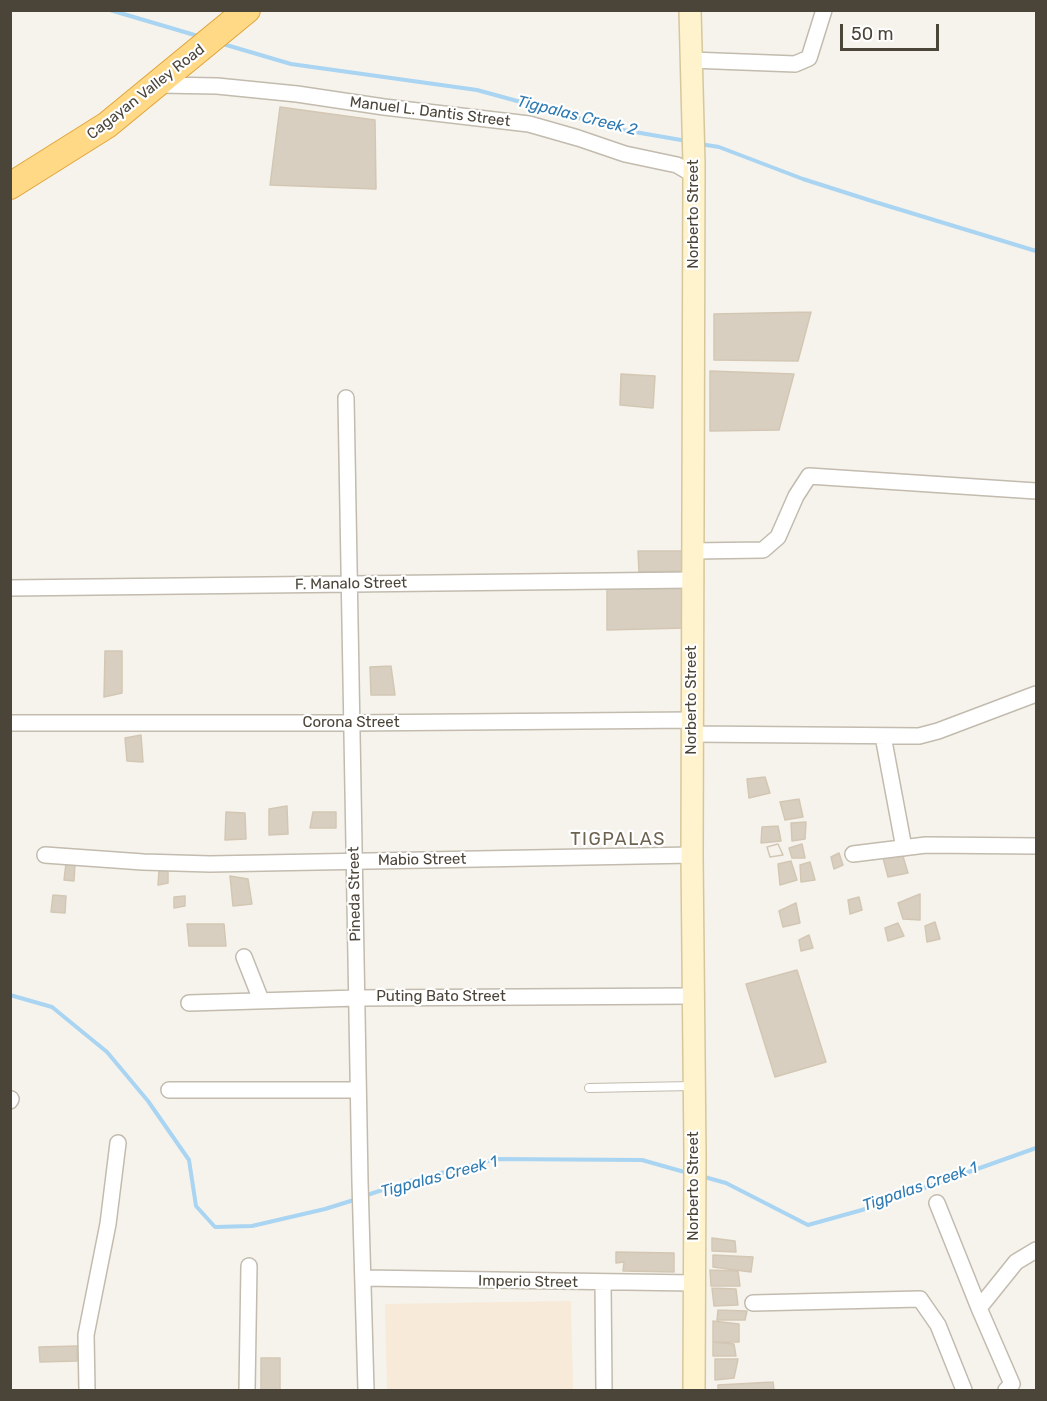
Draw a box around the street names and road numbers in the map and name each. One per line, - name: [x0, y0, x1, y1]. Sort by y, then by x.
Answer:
- street label: Cagayan Valley Road: [84, 40, 208, 144]
- street label: Manuel L. Dantis Street: [349, 93, 511, 131]
- street label: Norberto Street: [685, 159, 703, 269]
- street label: F. Manalo Street: [295, 574, 407, 594]
- street label: Norberto Street: [683, 645, 701, 755]
- street label: Corona Street: [302, 714, 400, 732]
- street label: Pineda Street: [345, 846, 365, 942]
- street label: Mabio Street: [378, 850, 466, 870]
- street label: Puting Bato Street: [376, 988, 506, 1006]
- street label: Norberto Street: [685, 1131, 703, 1241]
- street label: Imperio Street: [478, 1272, 578, 1292]

